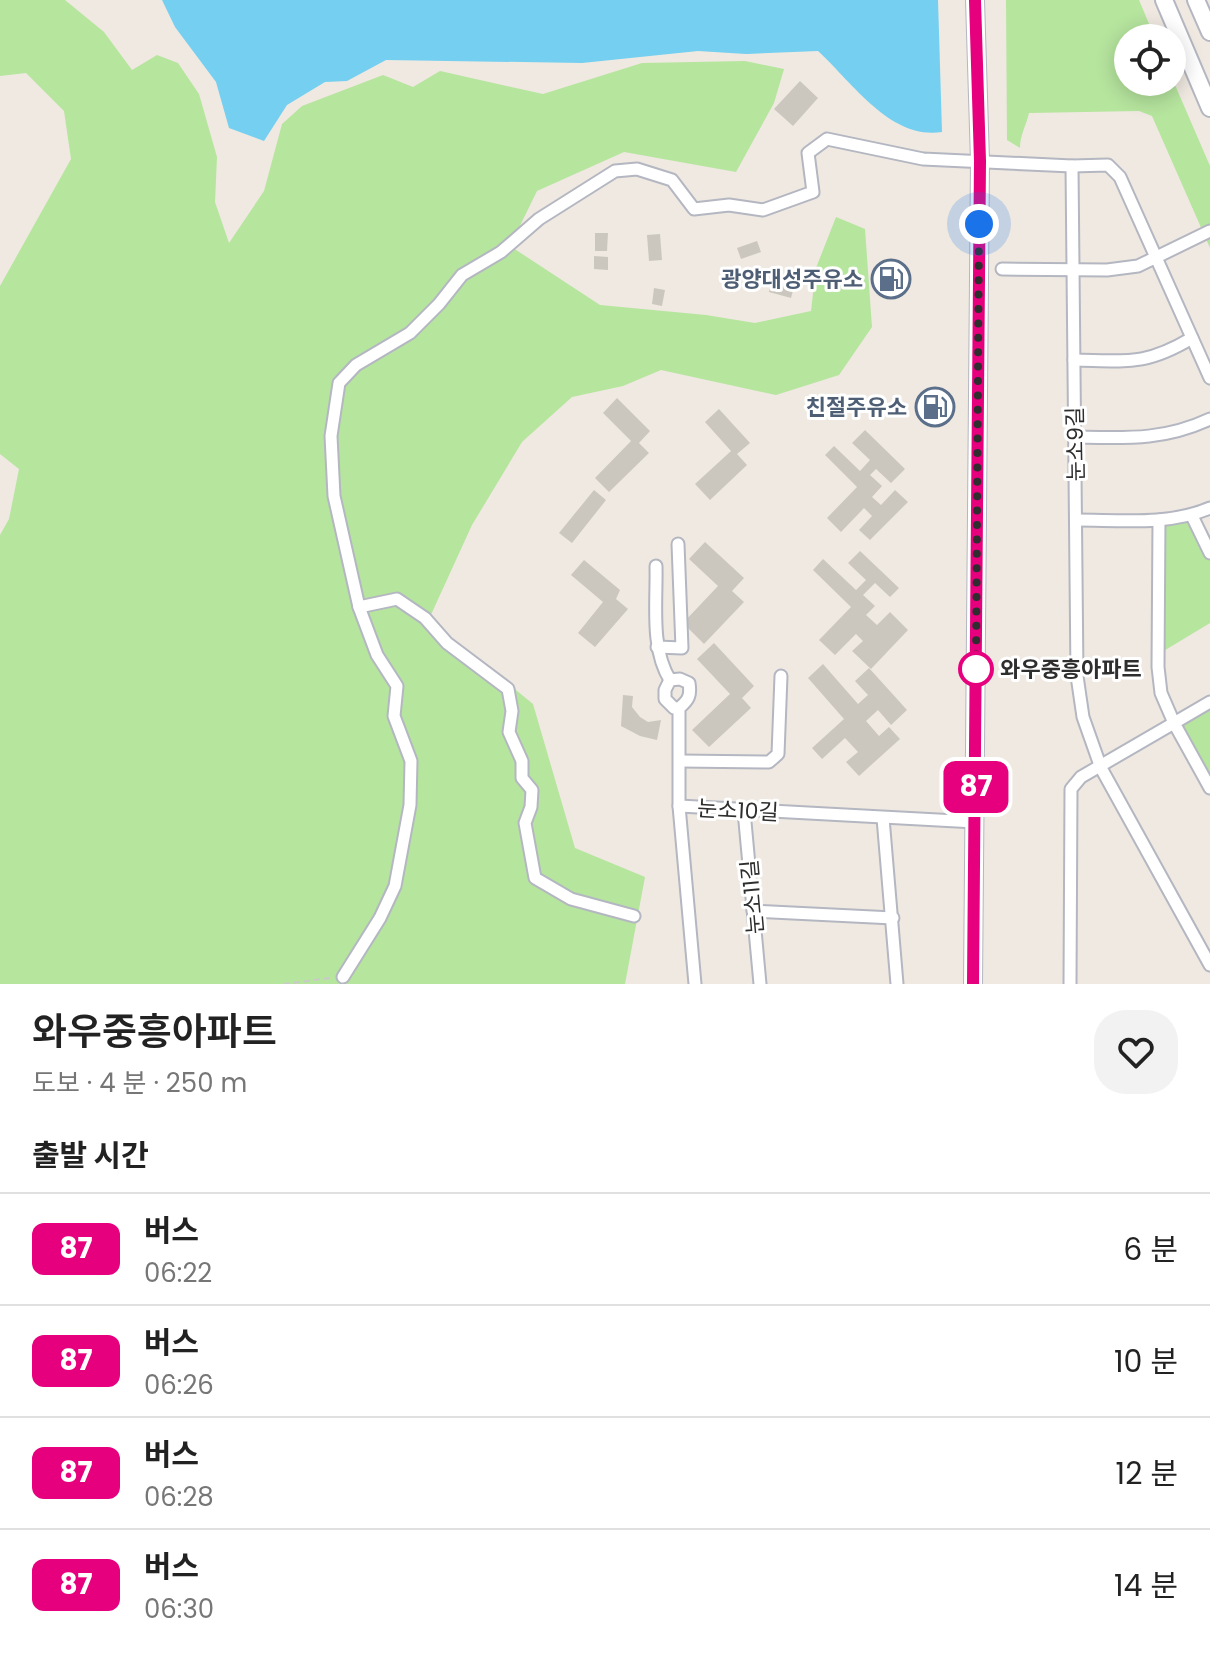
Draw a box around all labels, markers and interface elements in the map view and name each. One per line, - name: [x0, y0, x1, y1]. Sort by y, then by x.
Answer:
- map controls: [1114, 24, 1186, 96]
- button: locate: [1114, 24, 1186, 96]
- your location: [959, 204, 999, 244]
- fuel station icon: 광양대성주유소: [870, 258, 912, 300]
- place label: 광양대성주유소: [721, 264, 863, 295]
- fuel station icon: 친절주유소: [914, 386, 956, 428]
- place label: 친절주유소: [806, 392, 907, 423]
- street label: 눈소9길: [1059, 406, 1092, 482]
- marker: 와우중흥아파트: [959, 652, 993, 686]
- place label: 와우중흥아파트: [1000, 654, 1142, 685]
- line badge: 87: [940, 761, 1012, 813]
- text: 87: [959, 767, 993, 806]
- street label: 눈소10길: [696, 793, 780, 828]
- street label: 눈소11길: [734, 858, 771, 936]
- text: 와우중흥아파트: [32, 1005, 277, 1058]
- button: heart: [1094, 1010, 1178, 1094]
- text: 도보 · 4 분 · 250 m: [32, 1065, 247, 1101]
- text: 출발 시간: [32, 1134, 149, 1177]
- text: 버스: [144, 1209, 199, 1252]
- text: 6 분: [1123, 1228, 1178, 1271]
- text: 87: [59, 1229, 93, 1268]
- text: 06:22: [144, 1255, 212, 1291]
- text: 버스: [144, 1321, 199, 1364]
- text: 10 분: [1114, 1340, 1178, 1383]
- text: 87: [59, 1341, 93, 1380]
- text: 06:26: [144, 1367, 214, 1403]
- text: 버스: [144, 1433, 199, 1476]
- text: 12 분: [1116, 1452, 1178, 1495]
- text: 87: [59, 1453, 93, 1492]
- text: 06:28: [144, 1479, 214, 1515]
- text: 버스: [144, 1545, 199, 1588]
- text: 14 분: [1114, 1564, 1178, 1607]
- text: 87: [59, 1565, 93, 1604]
- text: 06:30: [144, 1591, 214, 1627]

